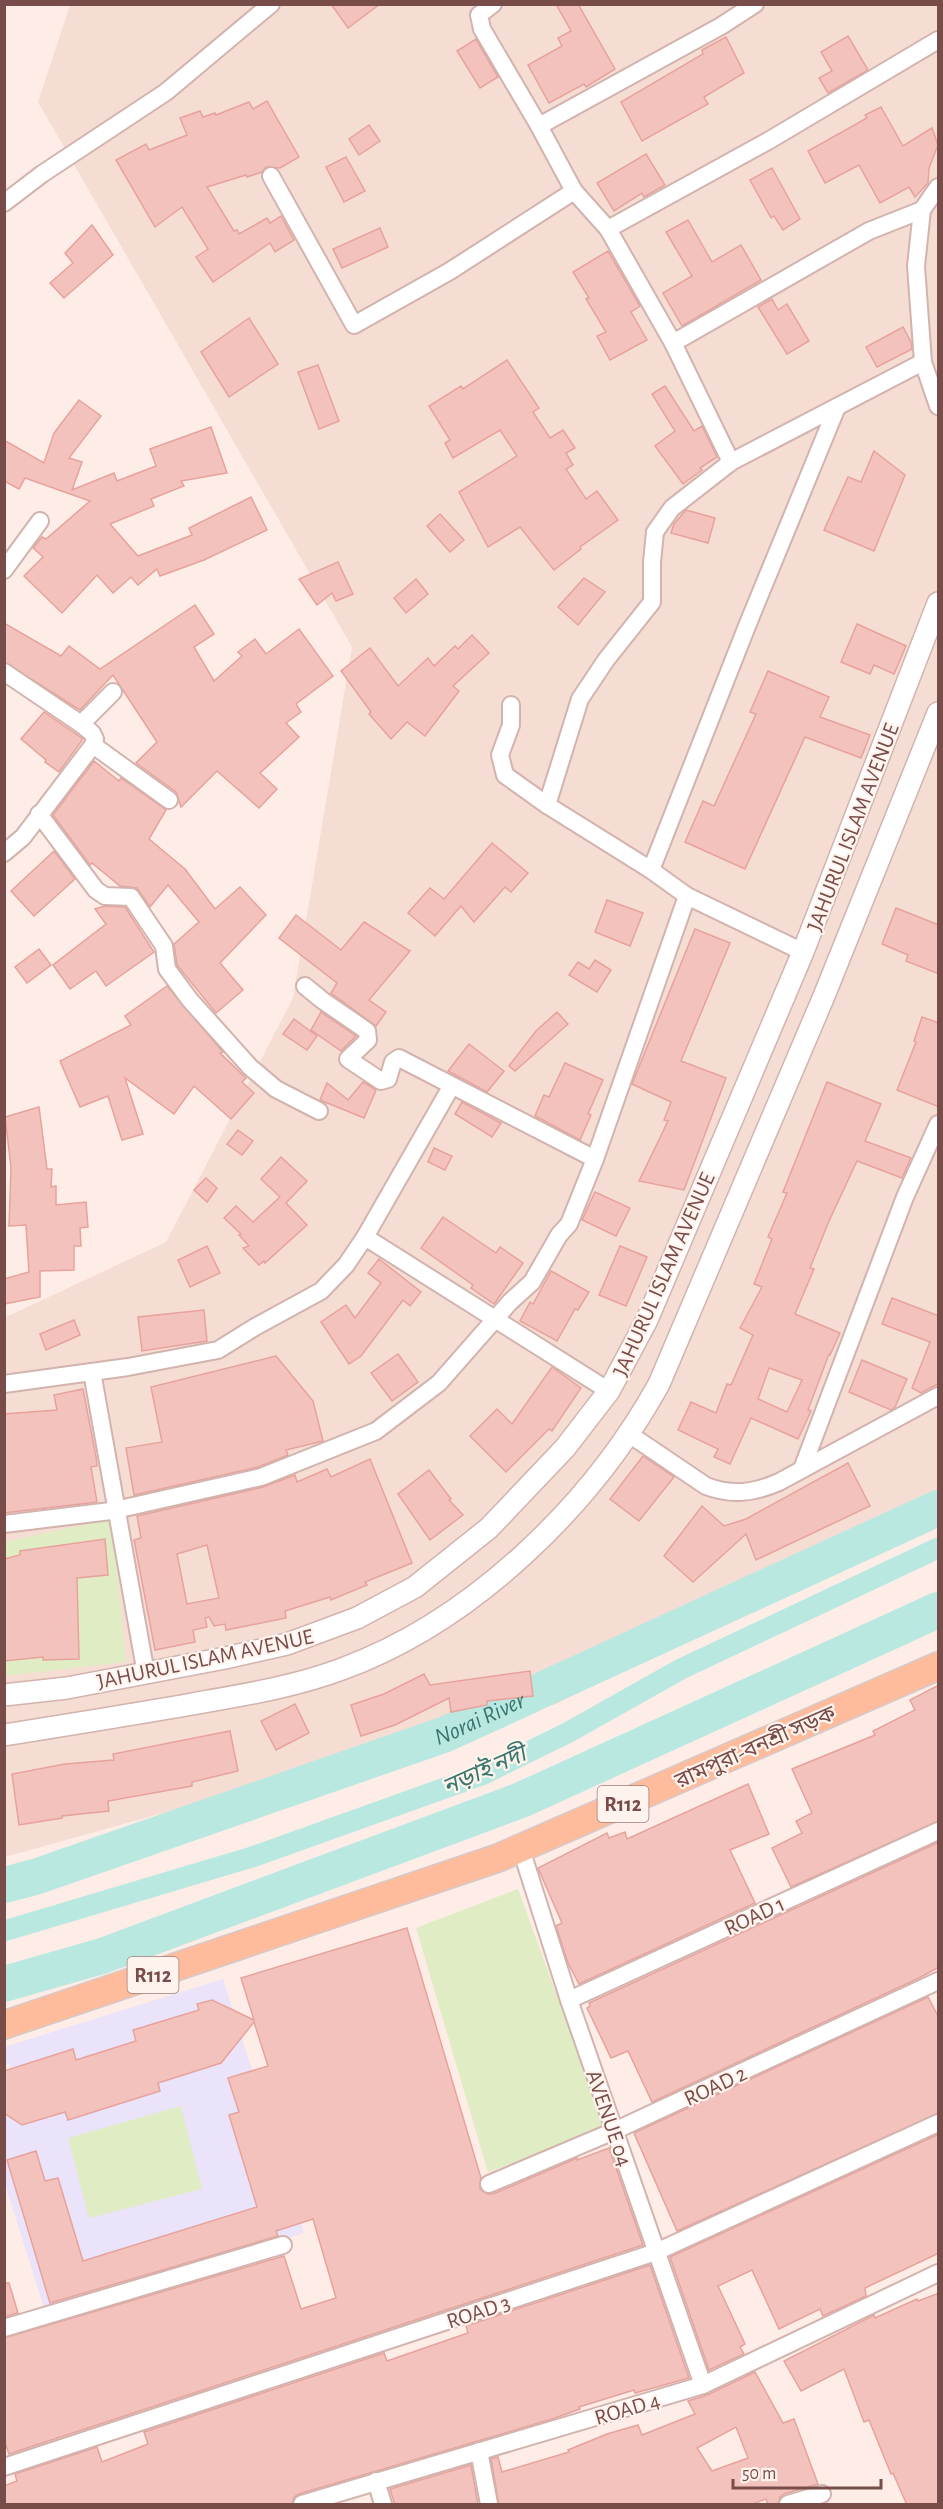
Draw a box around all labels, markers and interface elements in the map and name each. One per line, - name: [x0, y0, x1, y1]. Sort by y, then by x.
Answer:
- street label: JAHURUL ISLAM AVENUE: [803, 720, 903, 934]
- street label: JAHURUL ISLAM AVENUE: [609, 1169, 719, 1380]
- street label: JAHURUL ISLAM AVENUE: [95, 1625, 316, 1693]
- water label: Norai River: [432, 1688, 530, 1750]
- street label: রামপুরা-বনশ্রী সড়ক: [670, 1700, 840, 1794]
- water label: নড়াই নদী: [438, 1737, 534, 1800]
- road number: R112: [598, 1786, 648, 1822]
- street label: ROAD 1: [721, 1892, 788, 1939]
- road number: R112: [128, 1957, 178, 1993]
- street label: ROAD 2: [681, 2062, 750, 2110]
- street label: AVENUE 04: [582, 2067, 636, 2169]
- street label: ROAD 3: [444, 2291, 513, 2332]
- street label: ROAD 4: [592, 2389, 662, 2429]
- scale bar: [733, 2452, 882, 2490]
- text: 50 m: [742, 2465, 776, 2483]

